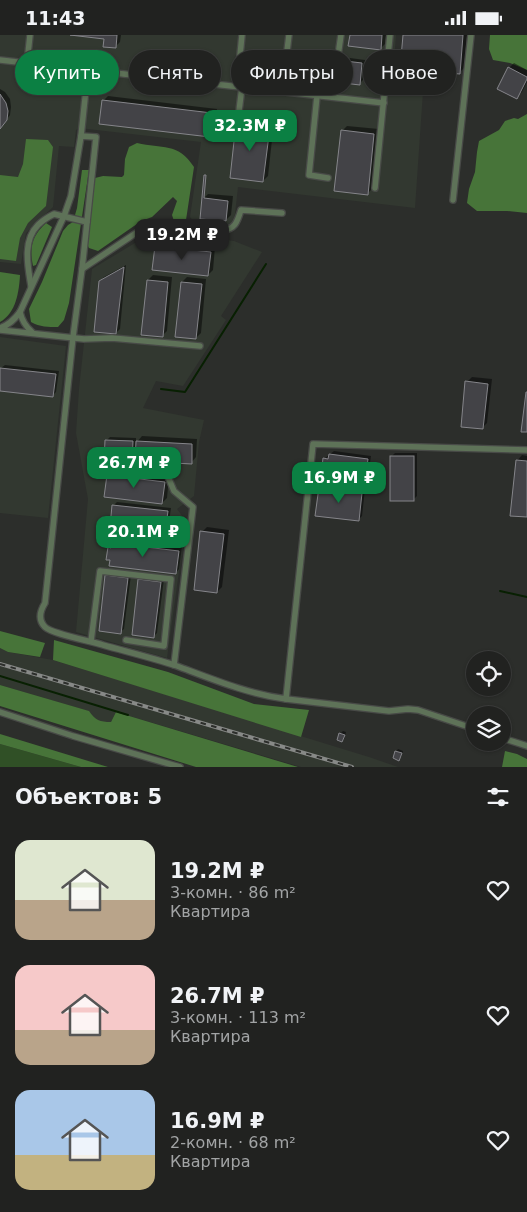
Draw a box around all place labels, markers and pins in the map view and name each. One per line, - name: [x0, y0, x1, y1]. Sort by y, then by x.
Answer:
- pin: 32.3M ₽: [204, 109, 296, 152]
- pin: 19.2M ₽: [136, 219, 228, 261]
- pin: 26.7M ₽: [88, 447, 180, 489]
- pin: 16.9M ₽: [293, 461, 385, 504]
- pin: 20.1M ₽: [97, 515, 189, 558]

